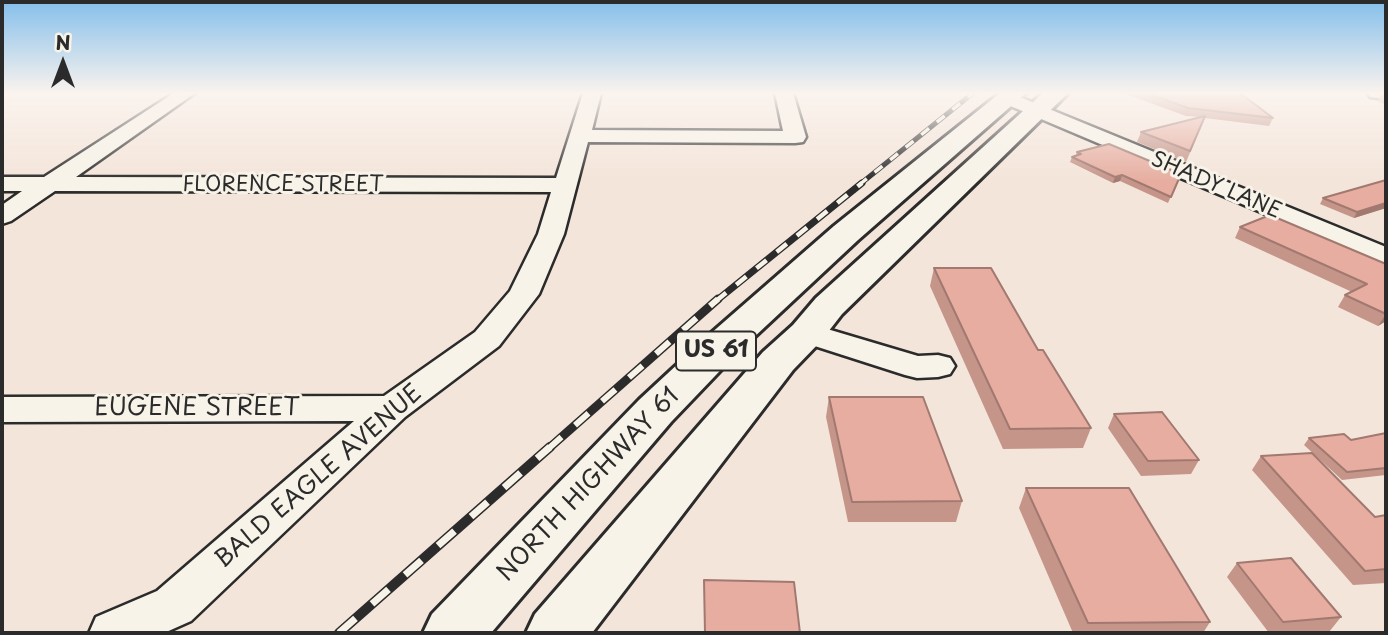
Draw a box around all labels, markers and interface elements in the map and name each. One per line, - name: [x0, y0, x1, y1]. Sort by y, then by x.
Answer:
- north arrow: [28, 28, 98, 98]
- text: N: [55, 28, 71, 56]
- street label: SHADY LANE: [1147, 147, 1285, 225]
- street label: FLORENCE STREET: [182, 172, 384, 198]
- road number: US 61: [676, 332, 756, 370]
- street label: BALD EAGLE AVENUE: [210, 379, 428, 575]
- street label: NORTH HIGHWAY 61: [492, 382, 686, 588]
- street label: EUGENE STREET: [94, 394, 300, 422]

